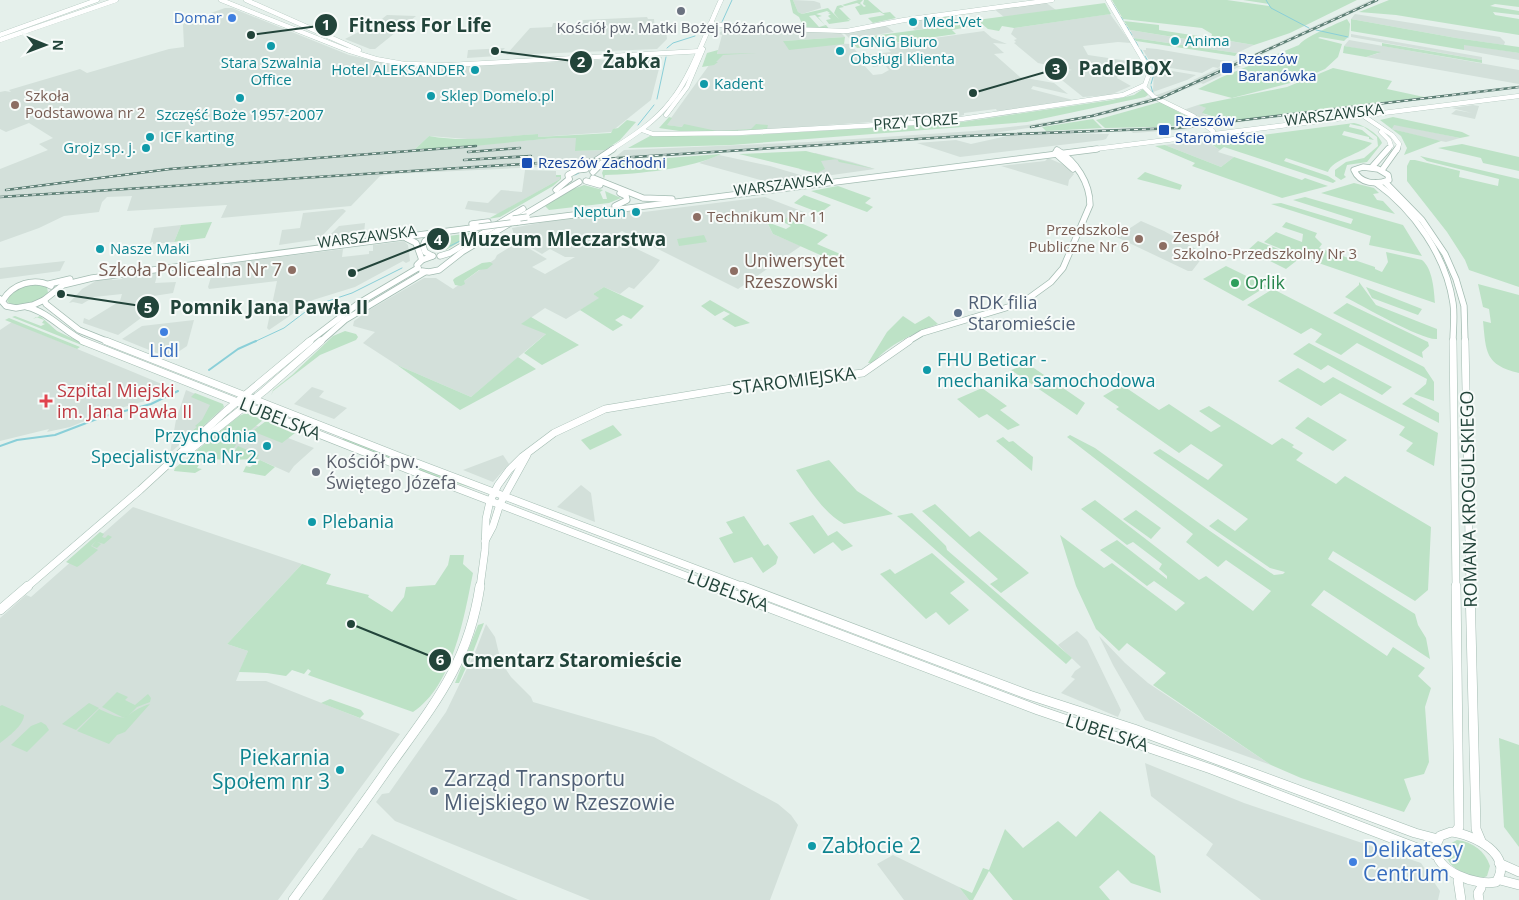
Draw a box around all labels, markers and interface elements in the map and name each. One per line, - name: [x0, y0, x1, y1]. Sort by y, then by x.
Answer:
- marker: Kościół pw. Matki Bożej Różańcowej: [675, 5, 687, 17]
- place label: Domar: [174, 7, 222, 27]
- callout: Fitness For Life: [314, 8, 502, 42]
- place label: Med-Vet: [923, 11, 982, 31]
- marker: Domar: [226, 12, 238, 24]
- text: Fitness For Life: [349, 12, 491, 38]
- text: 1: [322, 14, 330, 34]
- marker: Med-Vet: [907, 16, 919, 28]
- place label: Kościół pw. Matki Bożej Różańcowej: [556, 17, 806, 37]
- north arrow: [20, 20, 70, 70]
- place label: Anima: [1185, 30, 1230, 50]
- place label: PGNiG Biuro Obsługi Klienta: [850, 31, 955, 68]
- marker: Anima: [1169, 35, 1181, 47]
- text: N: [49, 39, 68, 51]
- marker: Stara Szwalnia Office: [265, 40, 277, 52]
- callout: Żabka: [568, 45, 671, 79]
- marker: PGNiG Biuro Obsługi Klienta: [834, 45, 846, 57]
- text: Żabka: [603, 48, 661, 74]
- place label: Rzeszów Baranówka: [1238, 48, 1317, 85]
- text: 2: [577, 51, 586, 71]
- place label: Stara Szwalnia Office: [221, 52, 321, 89]
- callout: PadelBOX: [1044, 52, 1182, 86]
- text: PadelBOX: [1078, 55, 1172, 81]
- text: 3: [1052, 58, 1060, 78]
- place label: Hotel ALEKSANDER: [331, 59, 466, 79]
- marker: Rzeszów Baranówka: [1220, 61, 1234, 75]
- marker: Hotel ALEKSANDER: [469, 64, 481, 76]
- place label: Kadent: [714, 73, 764, 93]
- marker: Kadent: [698, 78, 710, 90]
- place label: Szkoła Podstawowa nr 2: [25, 85, 145, 122]
- place label: Sklep Domelo.pl: [441, 85, 554, 105]
- marker: Sklep Domelo.pl: [425, 90, 437, 102]
- marker: Szczęść Boże 1957-2007: [234, 92, 246, 104]
- street label: WARSZAWSKA: [1283, 98, 1385, 130]
- marker: Szkoła Podstawowa nr 2: [9, 99, 21, 111]
- place label: Szczęść Boże 1957-2007: [156, 104, 324, 124]
- street label: PRZY TORZE: [873, 108, 959, 134]
- place label: Rzeszów Staromieście: [1175, 110, 1265, 147]
- marker: Rzeszów Staromieście: [1157, 123, 1171, 137]
- place label: ICF karting: [160, 126, 234, 146]
- marker: ICF karting: [144, 131, 156, 143]
- place label: Grojz sp. j.: [63, 137, 136, 157]
- marker: Grojz sp. j.: [140, 142, 152, 154]
- place label: Rzeszów Zachodni: [538, 152, 666, 172]
- marker: Rzeszów Zachodni: [520, 156, 534, 170]
- street label: WARSZAWSKA: [732, 168, 834, 200]
- place label: Neptun: [573, 201, 626, 221]
- marker: Neptun: [630, 206, 642, 218]
- place label: Technikum Nr 11: [707, 206, 826, 226]
- marker: Technikum Nr 11: [691, 211, 703, 223]
- place label: Przedszkole Publiczne Nr 6: [1028, 219, 1129, 256]
- street label: WARSZAWSKA: [316, 220, 418, 252]
- callout: Muzeum Mleczarstwa: [425, 222, 677, 256]
- text: Muzeum Mleczarstwa: [460, 226, 666, 252]
- place label: Zespół Szkolno-Przedszkolny Nr 3: [1173, 226, 1357, 263]
- text: 4: [434, 229, 443, 249]
- marker: Przedszkole Publiczne Nr 6: [1133, 233, 1145, 245]
- place label: Nasze Maki: [110, 238, 190, 258]
- marker: Zespół Szkolno-Przedszkolny Nr 3: [1157, 240, 1169, 252]
- marker: Nasze Maki: [94, 243, 106, 255]
- place label: Uniwersytet Rzeszowski: [744, 248, 845, 293]
- place label: Szkoła Policealna Nr 7: [99, 257, 282, 281]
- marker: Szkoła Policealna Nr 7: [286, 264, 298, 276]
- marker: Uniwersytet Rzeszowski: [728, 265, 740, 277]
- place label: Orlik: [1245, 270, 1285, 294]
- marker: Orlik: [1229, 277, 1241, 289]
- callout: Pomnik Jana Pawła II: [135, 290, 379, 324]
- place label: RDK filia Staromieście: [968, 290, 1076, 335]
- text: Pomnik Jana Pawła II: [170, 294, 368, 320]
- text: 5: [144, 297, 152, 317]
- marker: RDK filia Staromieście: [952, 307, 964, 319]
- marker: Lidl: [158, 326, 170, 338]
- place label: Lidl: [149, 338, 179, 362]
- place label: FHU Beticar - mechanika samochodowa: [937, 347, 1156, 392]
- street label: STAROMIEJSKA: [731, 360, 858, 400]
- marker: FHU Beticar - mechanika samochodowa: [921, 364, 933, 376]
- place label: Szpital Miejski im. Jana Pawła II: [57, 378, 192, 423]
- street label: ROMANA KROGULSKIEGO: [1454, 390, 1482, 608]
- street label: LUBELSKA: [236, 391, 325, 446]
- marker: Szpital Miejski im. Jana Pawła II: [39, 394, 53, 408]
- place label: Przychodnia Specjalistyczna Nr 2: [91, 423, 257, 468]
- marker: Przychodnia Specjalistyczna Nr 2: [261, 440, 273, 452]
- place label: Kościół pw. Świętego Józefa: [326, 449, 457, 494]
- marker: Kościół pw. Świętego Józefa: [310, 466, 322, 478]
- place label: Plebania: [322, 509, 394, 533]
- marker: Plebania: [306, 516, 318, 528]
- street label: LUBELSKA: [684, 563, 773, 617]
- callout: Cmentarz Staromieście: [428, 643, 692, 677]
- text: Cmentarz Staromieście: [462, 647, 682, 673]
- text: 6: [436, 649, 445, 669]
- street label: LUBELSKA: [1063, 707, 1152, 757]
- place label: Piekarnia Społem nr 3: [212, 743, 330, 795]
- marker: Piekarnia Społem nr 3: [334, 764, 346, 776]
- place label: Zarząd Transportu Miejskiego w Rzeszowie: [444, 764, 675, 816]
- marker: Zarząd Transportu Miejskiego w Rzeszowie: [428, 785, 440, 797]
- place label: Zabłocie 2: [822, 831, 921, 859]
- place label: Delikatesy Centrum: [1363, 835, 1464, 887]
- marker: Zabłocie 2: [806, 840, 818, 852]
- marker: Delikatesy Centrum: [1347, 856, 1359, 868]

